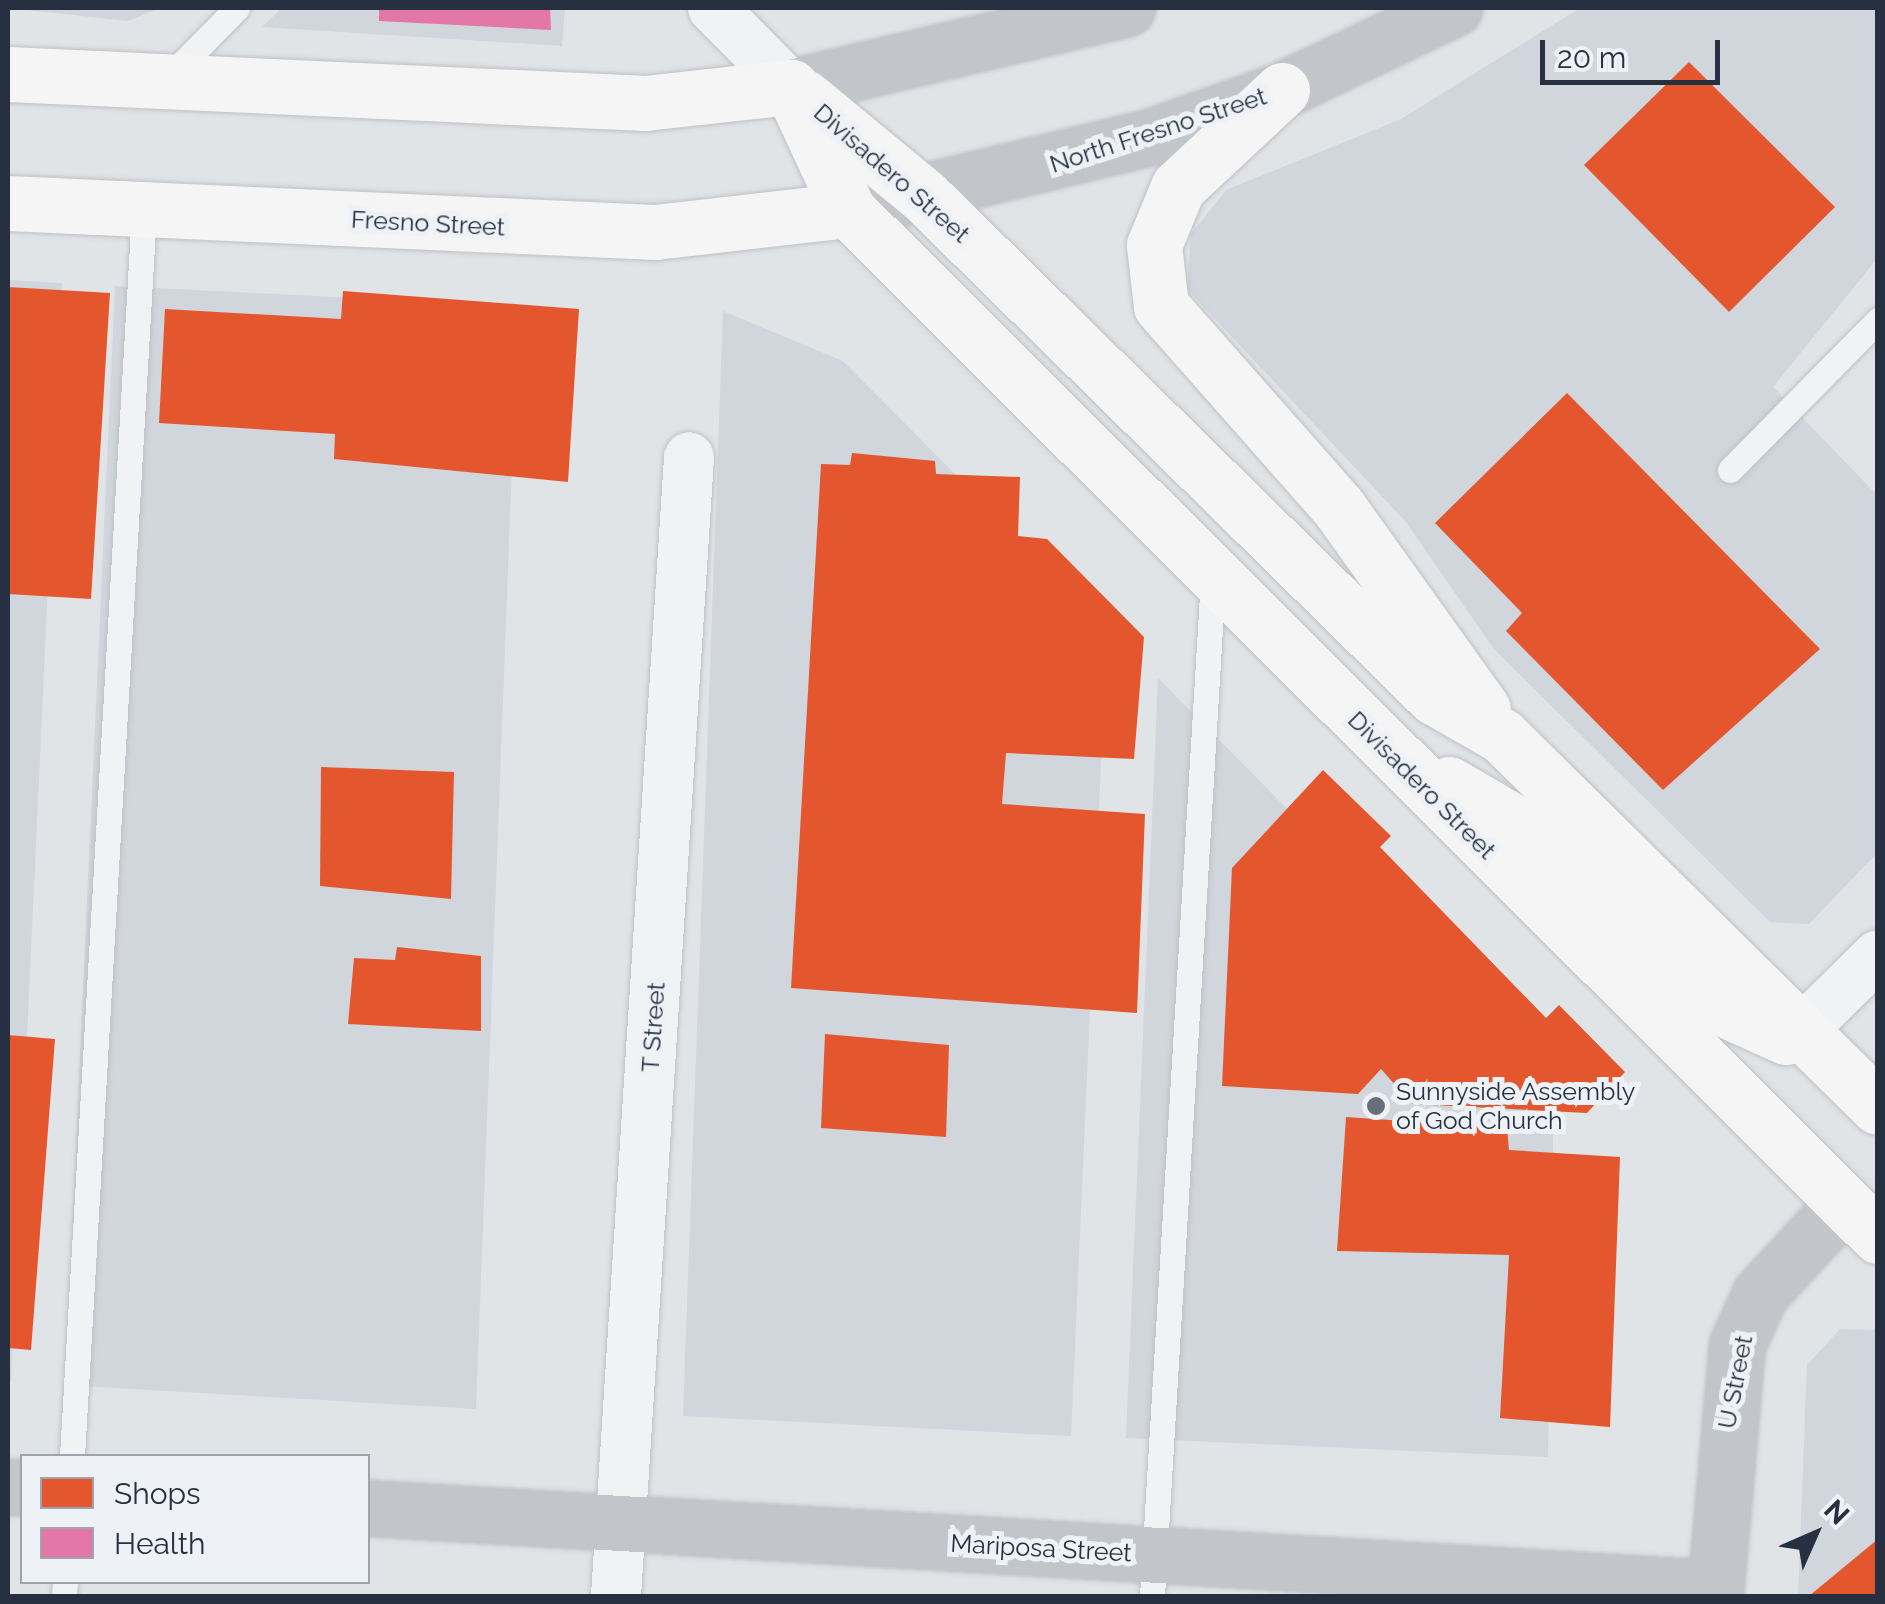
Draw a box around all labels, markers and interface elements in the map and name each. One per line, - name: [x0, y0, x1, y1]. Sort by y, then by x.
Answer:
- scale bar: [1545, 20, 1725, 82]
- text: 20 m: [1557, 40, 1626, 75]
- street label: North Fresno Street: [1046, 81, 1270, 179]
- street label: Divisadero Street: [808, 97, 976, 249]
- street label: Fresno Street: [350, 204, 506, 242]
- street label: Divisadero Street: [1342, 705, 1502, 865]
- street label: T Street: [635, 981, 671, 1073]
- place label: Sunnyside Assembly of God Church: [1396, 1077, 1636, 1136]
- marker: Sunnyside Assembly of God Church: [1365, 1095, 1387, 1117]
- street label: U Street: [1711, 1333, 1759, 1431]
- legend: [20, 1454, 370, 1584]
- text: Shops: [114, 1476, 201, 1511]
- north arrow: [1765, 1484, 1865, 1584]
- text: N: [1817, 1493, 1856, 1532]
- text: Health: [114, 1526, 206, 1561]
- street label: Mariposa Street: [950, 1528, 1132, 1568]

